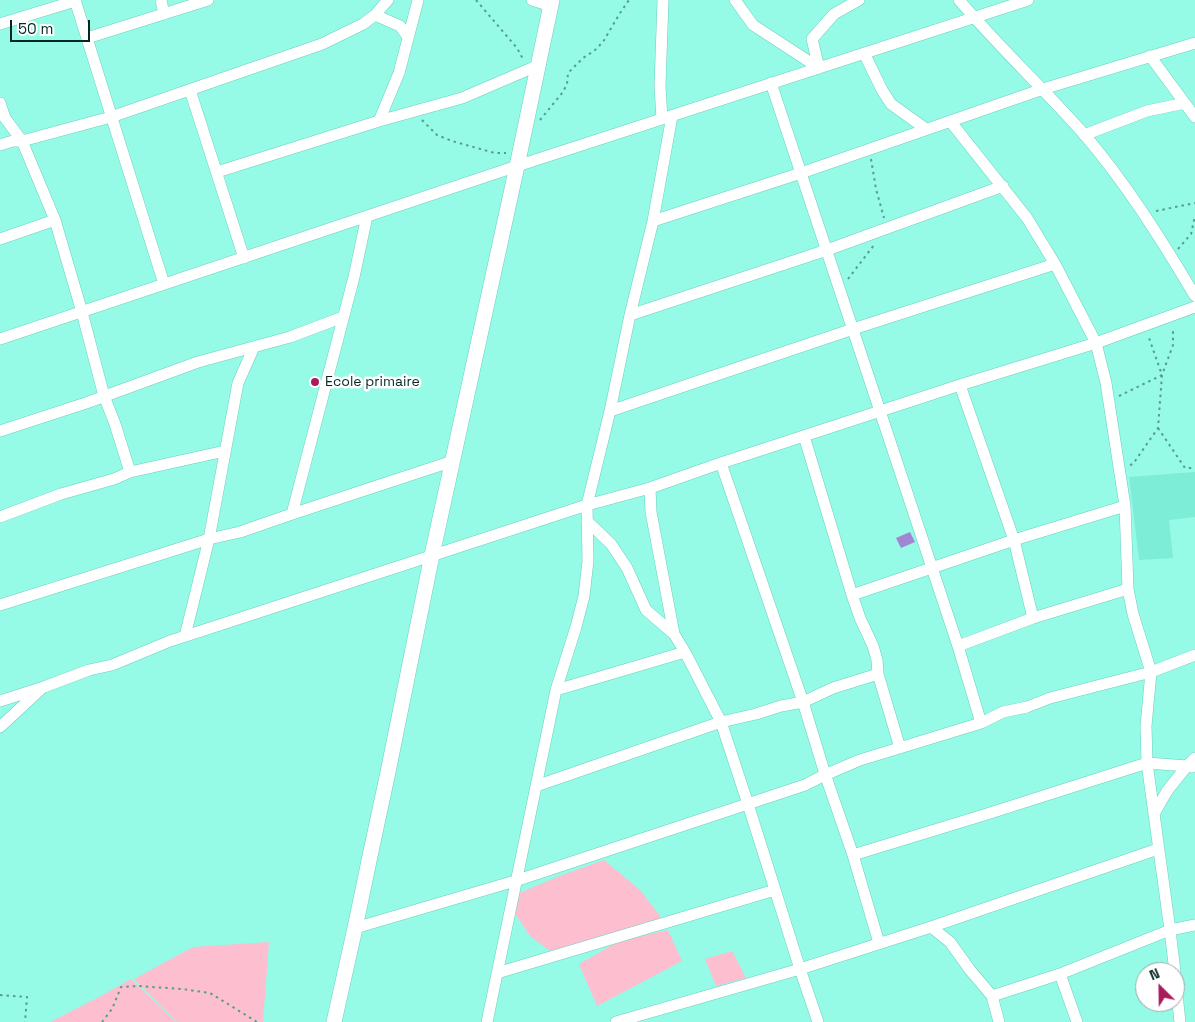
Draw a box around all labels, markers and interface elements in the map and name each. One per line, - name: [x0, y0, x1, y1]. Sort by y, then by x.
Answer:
- scale bar: [12, 10, 92, 42]
- text: 50 m: [18, 19, 53, 38]
- place label: Ecole primaire: [325, 374, 420, 390]
- marker: Ecole primaire: [309, 376, 321, 388]
- north arrow: [1135, 962, 1185, 1012]
- text: N: [1147, 964, 1162, 984]

